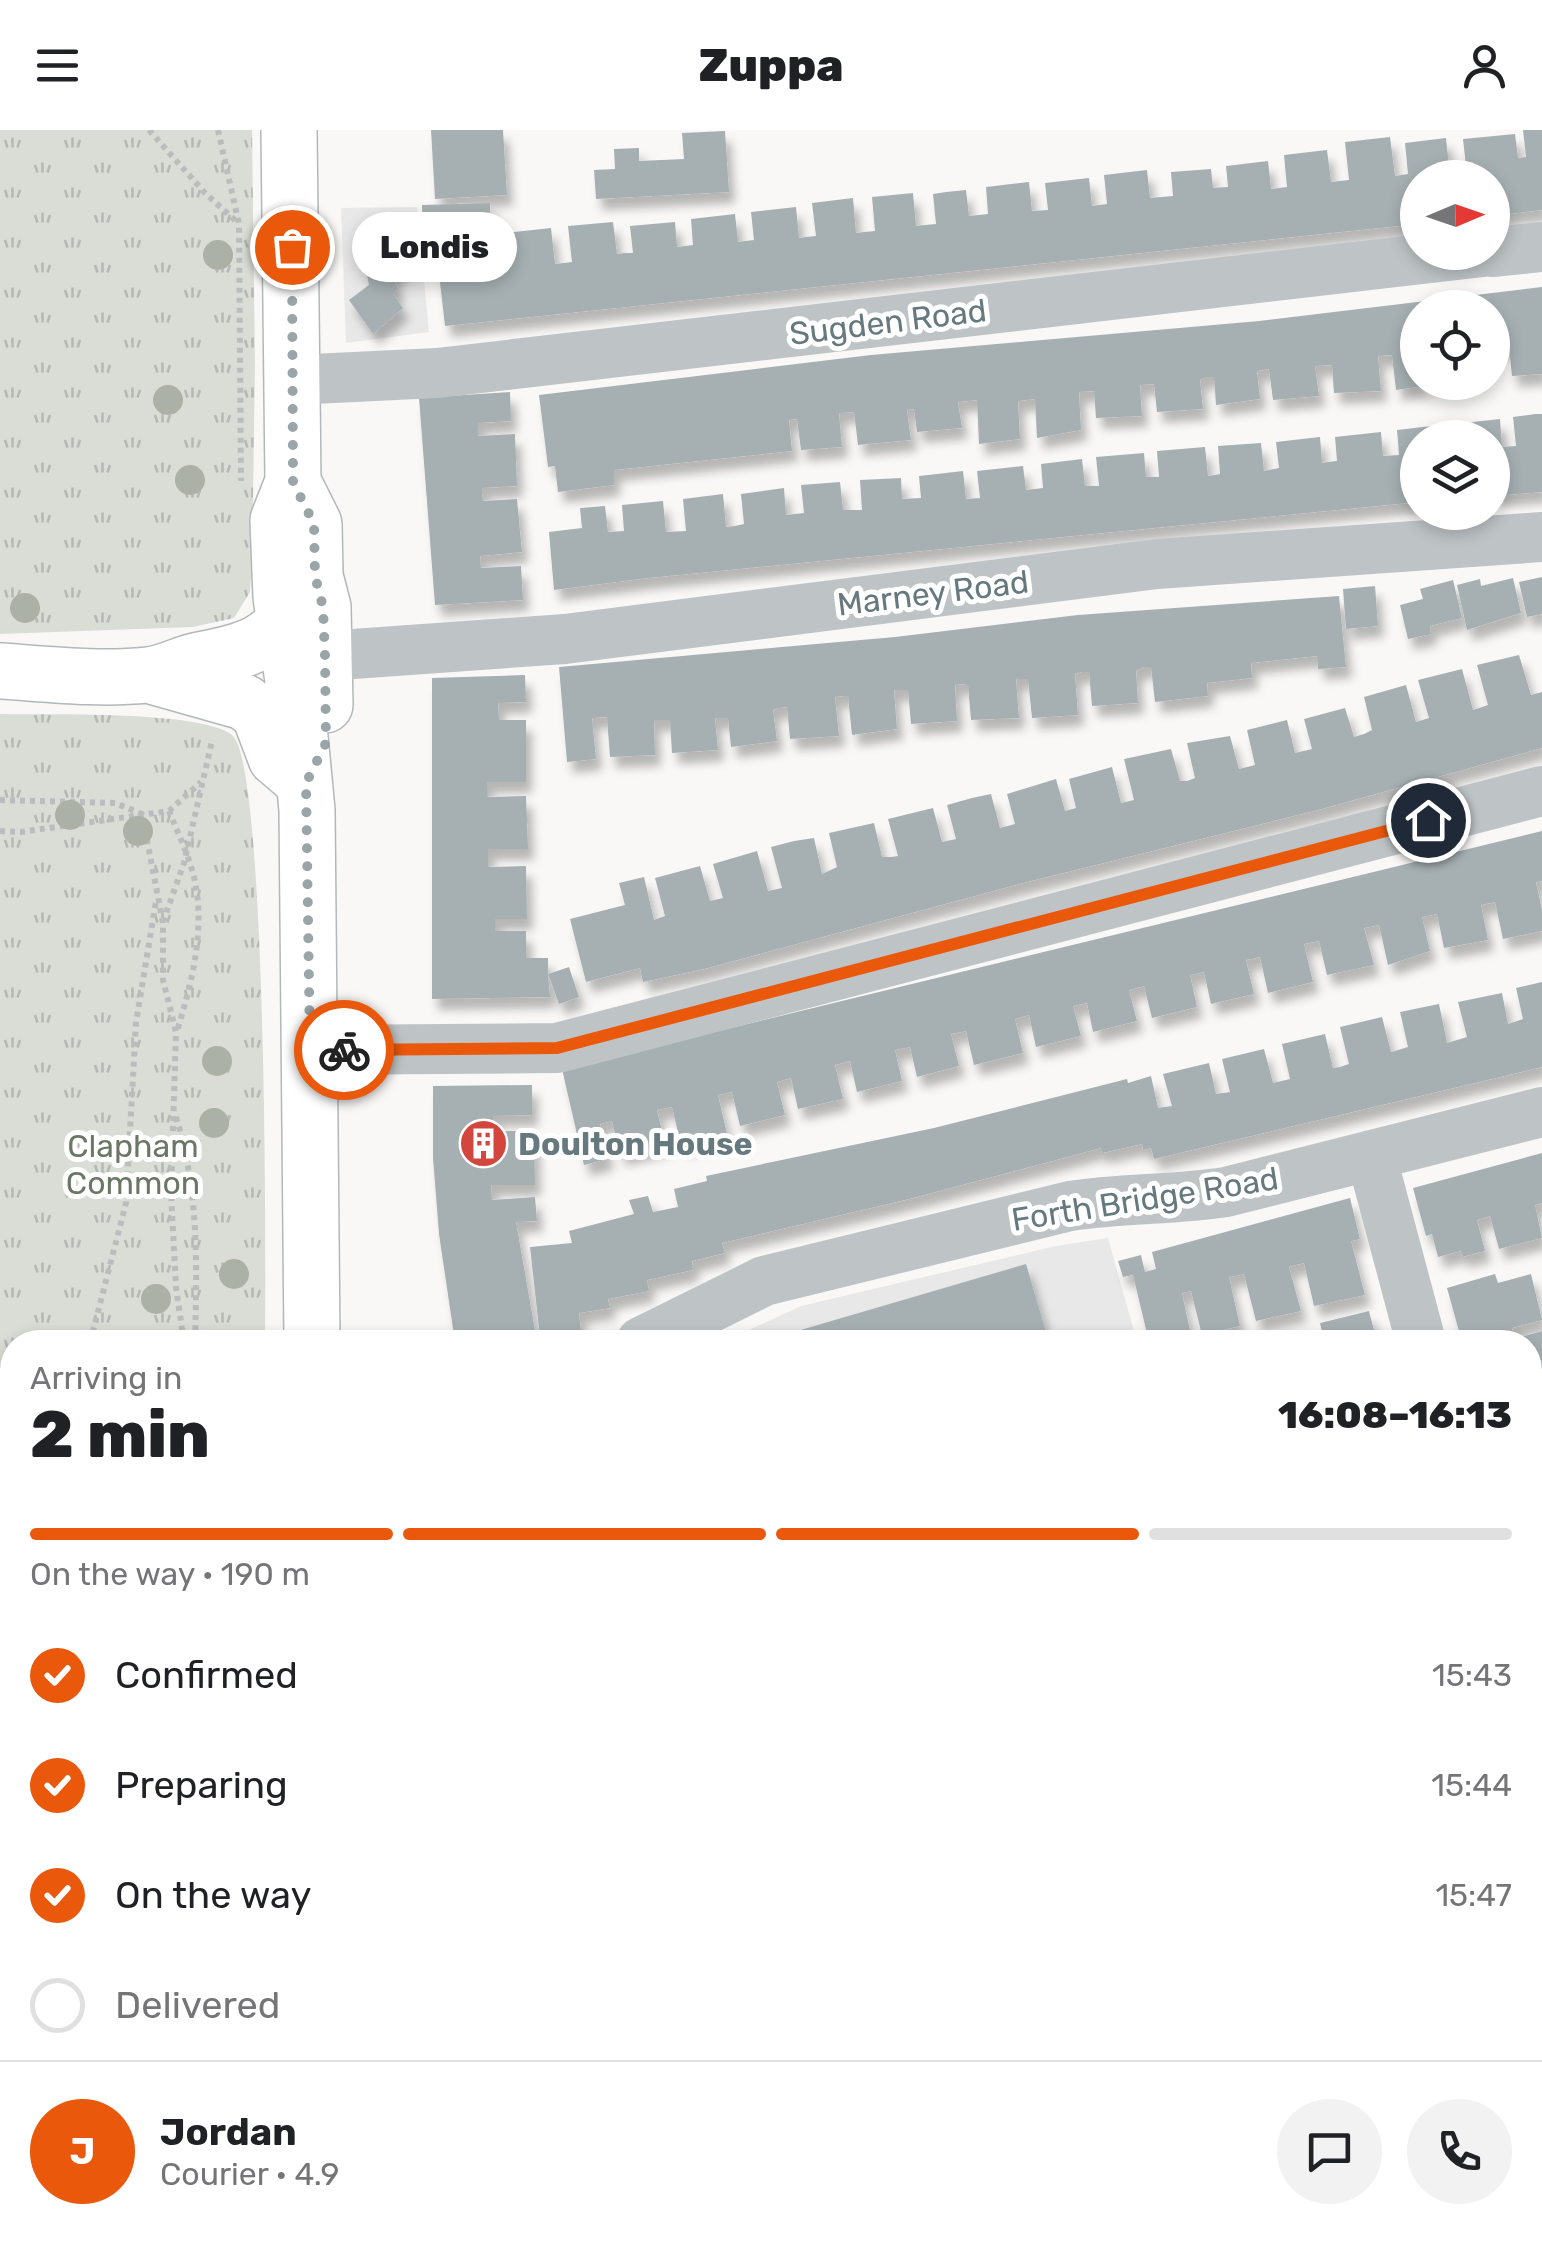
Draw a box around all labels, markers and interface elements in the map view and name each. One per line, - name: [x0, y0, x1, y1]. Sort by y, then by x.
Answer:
- icon: menu: [30, 38, 85, 93]
- icon: person: [1457, 38, 1512, 93]
- text: Zuppa: [698, 39, 844, 92]
- north arrow: [1400, 160, 1510, 270]
- map controls: [1400, 160, 1510, 530]
- pin: [250, 205, 335, 290]
- callout: Londis: [352, 212, 517, 282]
- icon: bag: [265, 220, 320, 275]
- text: Londis: [380, 228, 489, 266]
- button: locate: [1400, 290, 1510, 400]
- street label: Sugden Road: [787, 291, 989, 353]
- button: layers: [1400, 420, 1510, 530]
- street label: Marney Road: [835, 562, 1031, 624]
- pin: [1386, 778, 1471, 863]
- icon: home: [1401, 793, 1456, 848]
- courier: [294, 1000, 394, 1100]
- icon: bike: [317, 1023, 372, 1078]
- building icon: Doulton House: [457, 1118, 509, 1170]
- place label: Doulton House: [518, 1125, 753, 1163]
- park label: Clapham Common: [66, 1127, 200, 1202]
- street label: Forth Bridge Road: [1009, 1159, 1281, 1239]
- text: Arriving in: [30, 1359, 182, 1397]
- text: 16:08–16:13: [1278, 1392, 1512, 1438]
- text: 2 min: [30, 1396, 210, 1473]
- text: On the way · 190 m: [30, 1555, 310, 1593]
- icon: check: [30, 1648, 85, 1703]
- text: Confirmed: [115, 1652, 298, 1698]
- text: 15:43: [1432, 1656, 1512, 1694]
- icon: check: [30, 1758, 85, 1813]
- text: Preparing: [115, 1762, 288, 1808]
- text: 15:44: [1431, 1766, 1512, 1804]
- icon: check: [30, 1868, 85, 1923]
- text: On the way: [115, 1872, 311, 1918]
- text: 15:47: [1435, 1876, 1512, 1914]
- text: Delivered: [115, 1982, 280, 2028]
- button: chat: [1277, 2099, 1382, 2204]
- button: phone: [1407, 2099, 1512, 2204]
- text: Jordan: [160, 2109, 297, 2155]
- text: J: [70, 2128, 95, 2174]
- text: Courier · 4.9: [160, 2155, 339, 2193]

